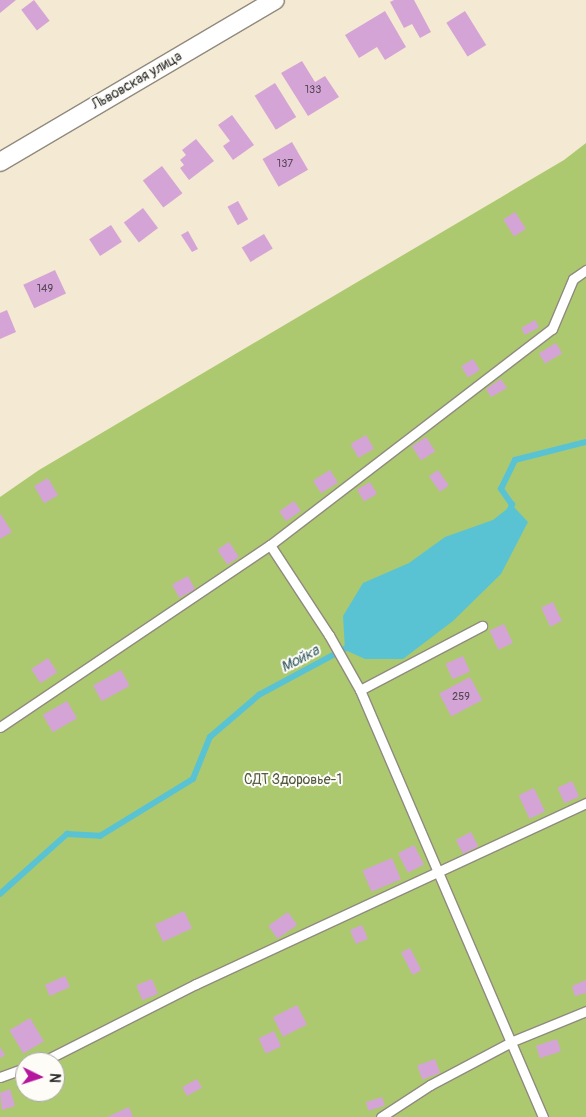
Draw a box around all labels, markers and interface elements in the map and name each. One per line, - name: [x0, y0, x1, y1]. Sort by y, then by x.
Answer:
- street label: Львовская улица: [89, 48, 185, 114]
- house number: 133: [305, 83, 321, 97]
- house number: 137: [277, 157, 293, 171]
- house number: 149: [37, 282, 53, 296]
- water label: Мойка: [278, 641, 322, 677]
- house number: 259: [452, 690, 470, 704]
- park label: СДТ Здоровье-1: [244, 772, 342, 788]
- north arrow: [15, 1052, 65, 1102]
- text: N: [46, 1073, 63, 1083]

